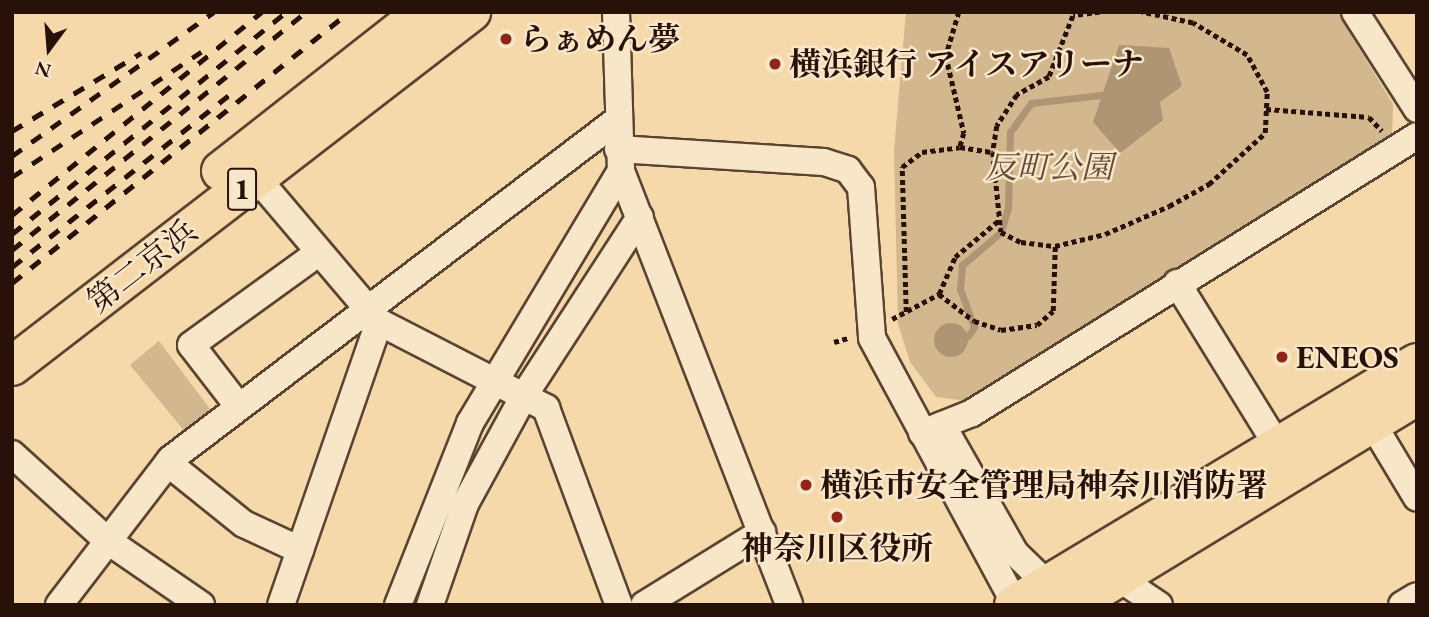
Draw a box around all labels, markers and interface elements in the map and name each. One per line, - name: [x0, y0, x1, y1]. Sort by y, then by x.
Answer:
- north arrow: [14, 14, 84, 84]
- place label: らぁめん夢: [520, 20, 680, 58]
- marker: らぁめん夢: [498, 31, 514, 47]
- place label: 横浜銀行 アイスアリーナ: [789, 45, 1149, 83]
- text: N: [32, 56, 54, 84]
- marker: 横浜銀行 アイスアリーナ: [767, 56, 783, 72]
- park label: 反町公園: [985, 148, 1113, 186]
- road number: 1: [226, 162, 258, 216]
- street label: 第二京浜: [80, 211, 204, 321]
- place label: ENEOS: [1296, 338, 1399, 376]
- marker: ENEOS: [1274, 349, 1290, 365]
- place label: 横浜市安全管理局神奈川消防署: [820, 466, 1268, 504]
- marker: 横浜市安全管理局神奈川消防署: [798, 477, 814, 493]
- marker: 神奈川区役所: [829, 509, 845, 525]
- place label: 神奈川区役所: [741, 529, 933, 567]

